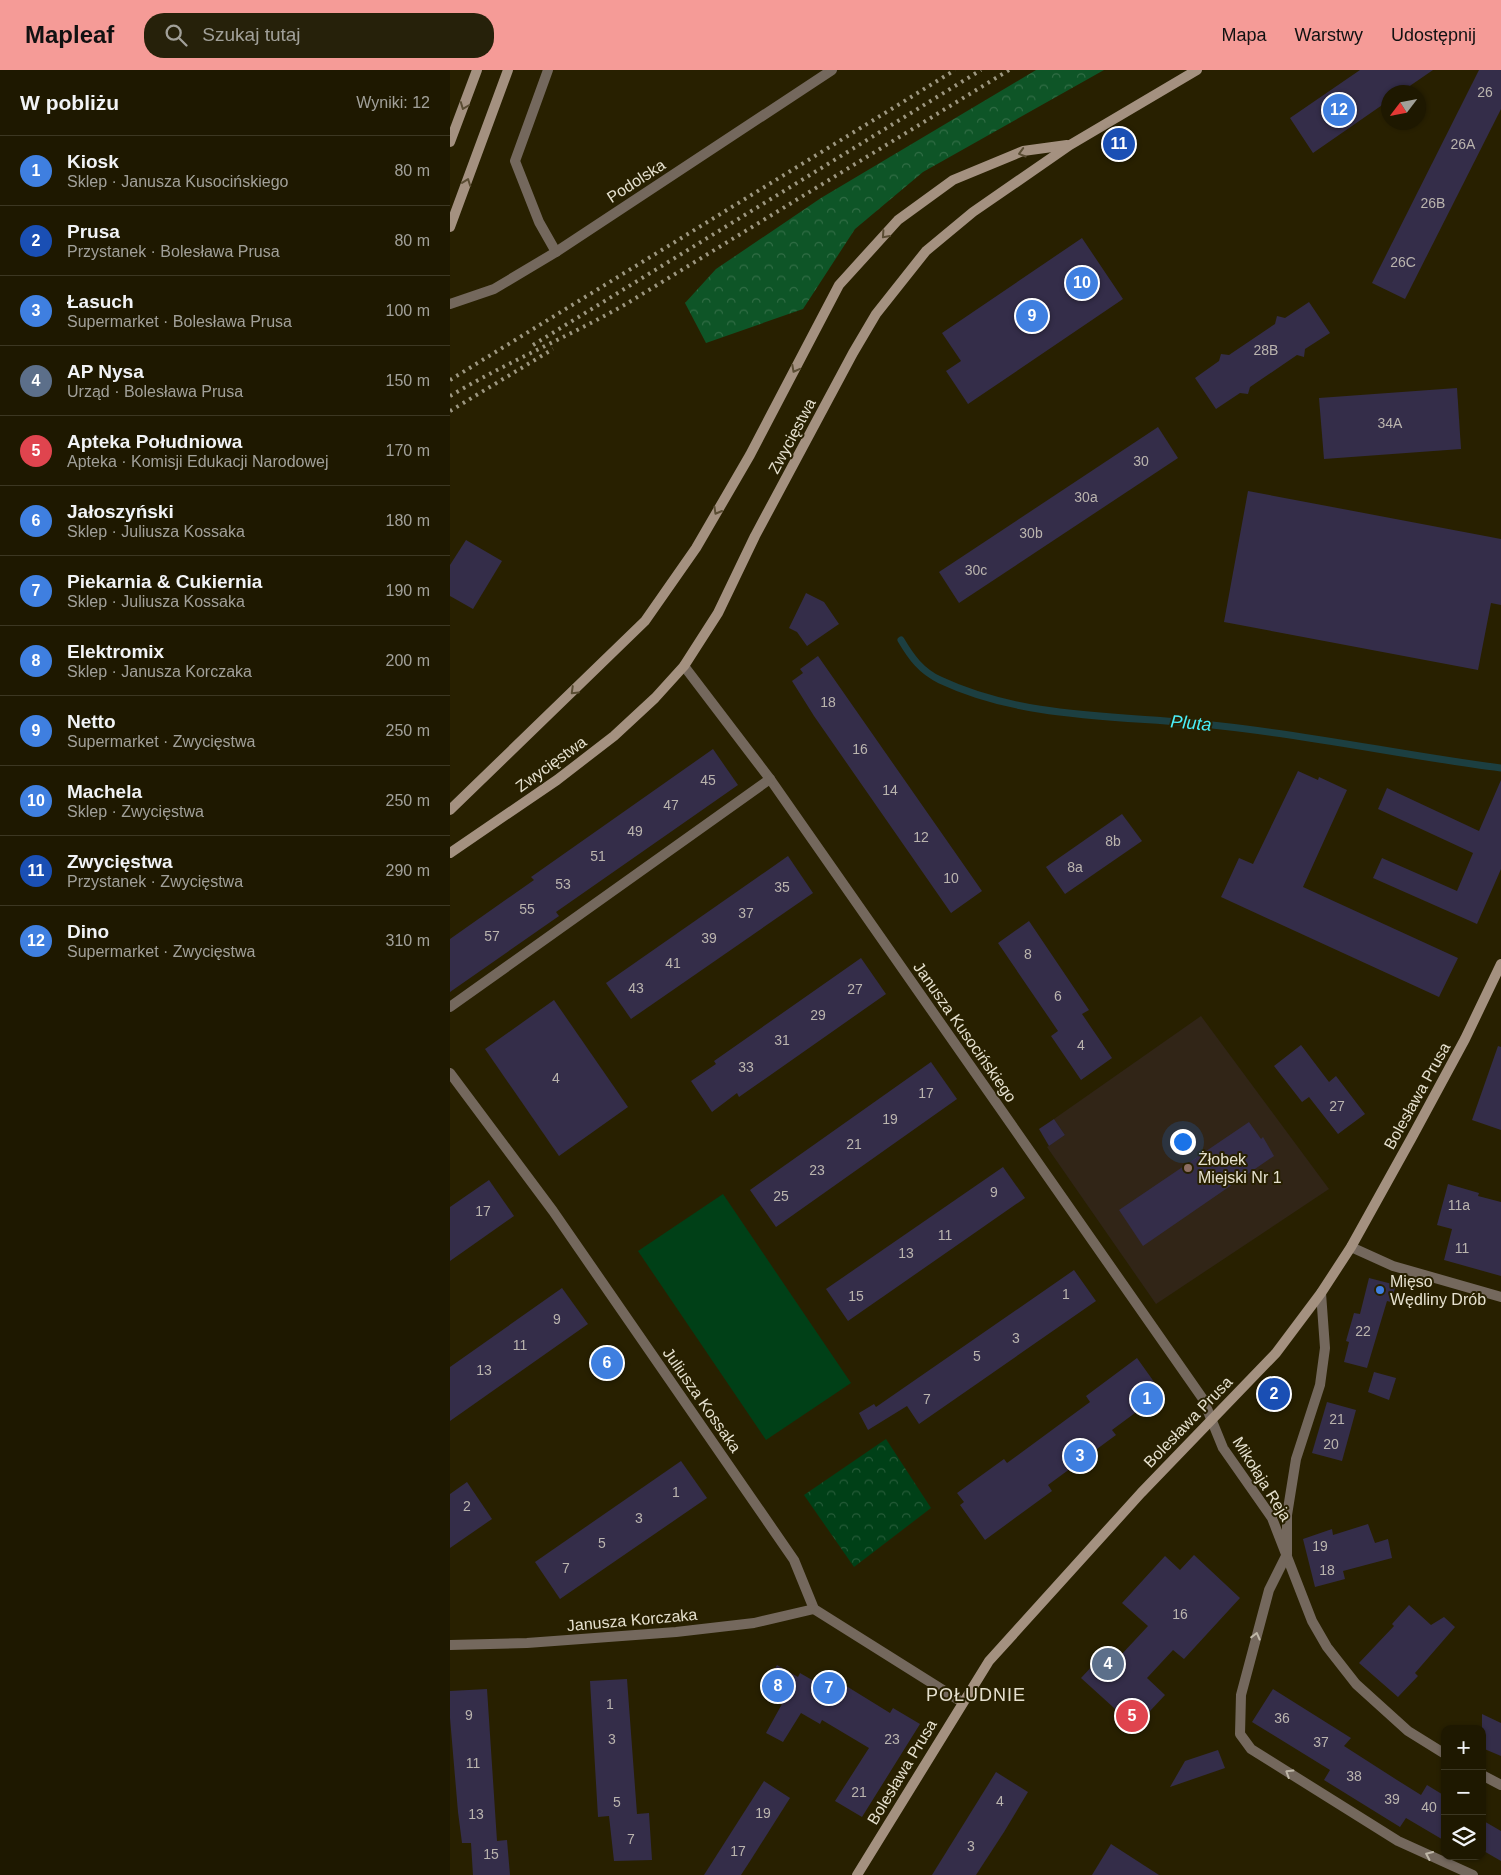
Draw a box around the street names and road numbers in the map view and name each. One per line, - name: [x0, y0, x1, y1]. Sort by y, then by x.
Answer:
- street label: Podolska: [604, 156, 668, 206]
- street label: Zwycięstwa: [765, 395, 819, 476]
- street label: Zwycięstwa: [513, 733, 590, 795]
- street label: Janusza Kusocińskiego: [910, 959, 1020, 1105]
- street label: Bolesława Prusa: [1381, 1040, 1453, 1152]
- street label: Juliusza Kossaka: [660, 1344, 744, 1456]
- street label: Bolesława Prusa: [1140, 1373, 1236, 1471]
- street label: Mikołaja Reja: [1229, 1434, 1295, 1524]
- street label: Janusza Korczaka: [566, 1606, 698, 1634]
- street label: Bolesława Prusa: [864, 1716, 940, 1827]

